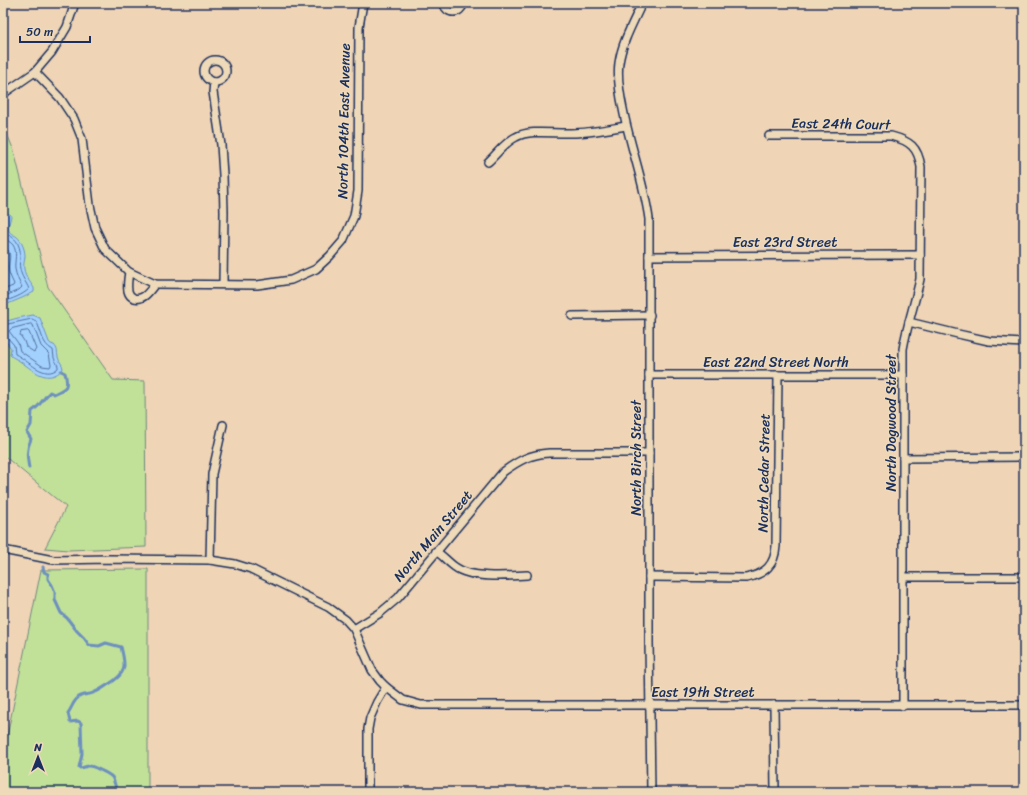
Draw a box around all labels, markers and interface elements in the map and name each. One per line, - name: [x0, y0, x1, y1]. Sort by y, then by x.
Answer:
- scale bar: [20, 18, 90, 44]
- text: 50 m: [26, 21, 53, 43]
- street label: North 104th East Avenue: [330, 43, 358, 199]
- street label: East 24th Court: [791, 111, 892, 137]
- street label: East 23rd Street: [733, 230, 837, 255]
- street label: East 22nd Street North: [703, 350, 849, 375]
- street label: North Dogwood Street: [879, 353, 904, 492]
- street label: North Birch Street: [624, 399, 649, 516]
- street label: North Cedar Street: [750, 413, 778, 533]
- street label: North Main Street: [387, 484, 479, 588]
- street label: East 19th Street: [651, 680, 755, 705]
- north arrow: [18, 737, 58, 777]
- text: N: [33, 738, 42, 757]

